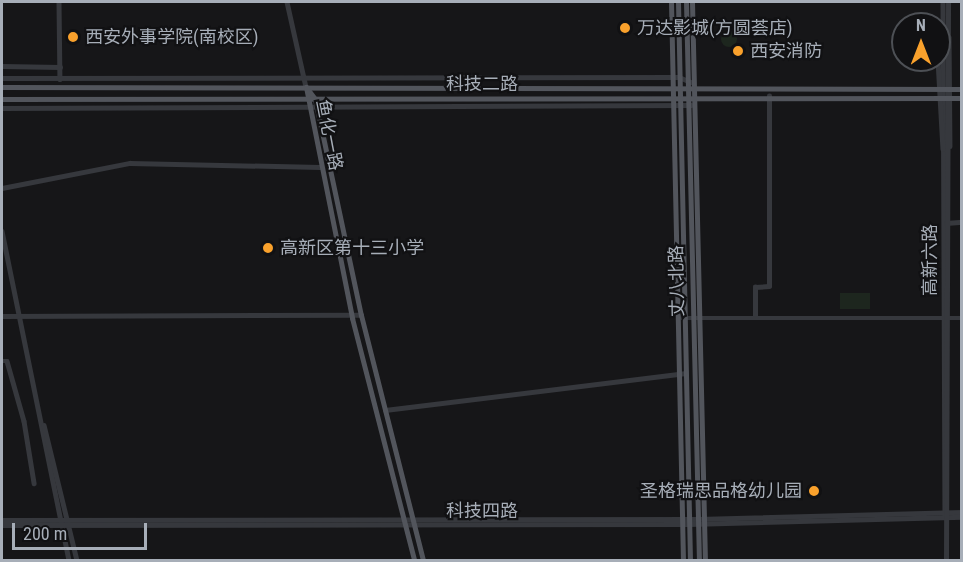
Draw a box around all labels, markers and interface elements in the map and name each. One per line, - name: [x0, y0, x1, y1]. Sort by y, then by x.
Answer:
- north arrow: [891, 12, 951, 72]
- text: N: [916, 16, 926, 35]
- place label: 万达影城(方圆荟店): [637, 17, 792, 39]
- marker: 万达影城(方圆荟店): [618, 21, 632, 35]
- place label: 西安外事学院(南校区): [85, 26, 258, 48]
- marker: 西安外事学院(南校区): [66, 30, 80, 44]
- place label: 西安消防: [750, 40, 822, 62]
- marker: 西安消防: [731, 44, 745, 58]
- street label: 科技二路: [446, 73, 518, 95]
- street label: 鱼化一路: [312, 98, 346, 172]
- street label: 高新六路: [919, 224, 941, 296]
- place label: 高新区第十三小学: [280, 237, 424, 259]
- marker: 高新区第十三小学: [261, 241, 275, 255]
- street label: 丈八北路: [666, 245, 688, 317]
- place label: 圣格瑞思品格幼儿园: [640, 480, 802, 502]
- marker: 圣格瑞思品格幼儿园: [807, 484, 821, 498]
- street label: 科技四路: [446, 500, 518, 522]
- scale bar: [15, 511, 150, 549]
- text: 200 m: [23, 523, 67, 544]

